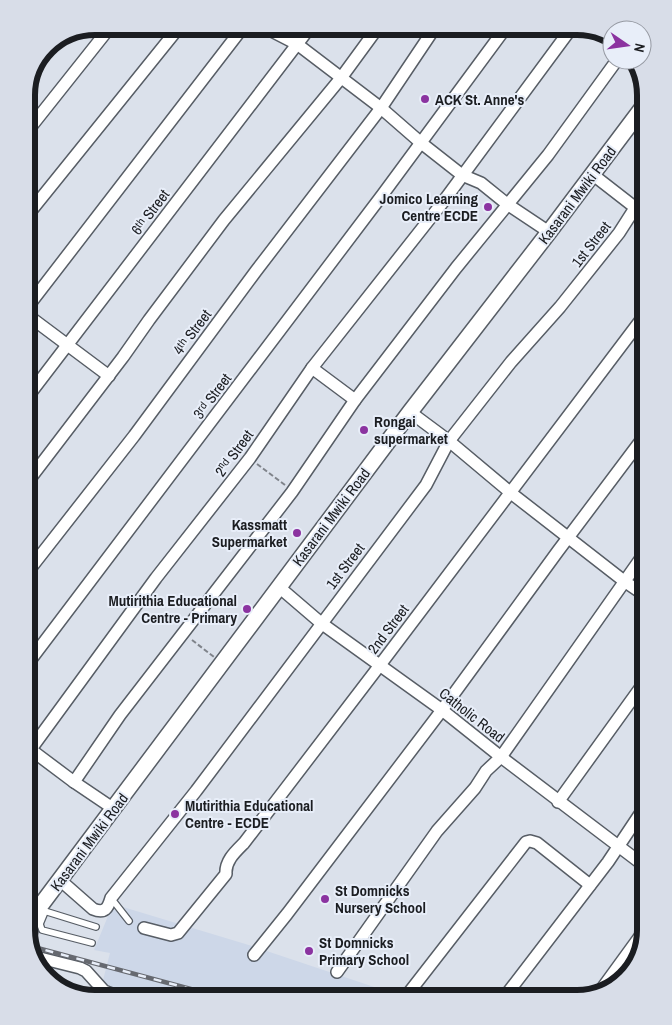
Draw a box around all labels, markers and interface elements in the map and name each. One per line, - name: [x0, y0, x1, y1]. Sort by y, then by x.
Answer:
- north arrow: [602, 20, 652, 70]
- text: N: [630, 42, 649, 54]
- place label: ACK St. Anne's: [435, 89, 524, 110]
- marker: ACK St. Anne's: [419, 93, 431, 105]
- street label: Kasarani Mwiki Road: [533, 142, 621, 248]
- street label: 6ᵗʰ Street: [126, 184, 174, 239]
- place label: Jomico Learning Centre ECDE: [380, 188, 478, 226]
- marker: Jomico Learning Centre ECDE: [482, 201, 494, 213]
- street label: 1st Street: [567, 216, 616, 271]
- street label: 4ᵗʰ Street: [168, 304, 216, 359]
- street label: 3ʳᵈ Street: [188, 368, 236, 423]
- place label: Rongai supermarket: [374, 411, 448, 449]
- marker: Rongai supermarket: [358, 424, 370, 436]
- street label: 2ⁿᵈ Street: [210, 425, 258, 481]
- street label: Kasarani Mwiki Road: [287, 464, 375, 570]
- place label: Kassmatt Supermarket: [212, 514, 287, 552]
- marker: Kassmatt Supermarket: [291, 527, 303, 539]
- street label: 1st Street: [321, 538, 370, 593]
- place label: Mutirithia Educational Centre - Primary: [109, 590, 237, 628]
- street label: 2nd Street: [363, 600, 414, 658]
- marker: Mutirithia Educational Centre - Primary: [241, 603, 253, 615]
- street label: Catholic Road: [435, 683, 509, 747]
- street label: Kasarani Mwiki Road: [45, 789, 133, 895]
- place label: Mutirithia Educational Centre - ECDE: [185, 795, 314, 833]
- marker: Mutirithia Educational Centre - ECDE: [169, 808, 181, 820]
- place label: St Domnicks Nursery School: [335, 880, 426, 918]
- marker: St Domnicks Nursery School: [319, 893, 331, 905]
- place label: St Domnicks Primary School: [319, 932, 409, 970]
- marker: St Domnicks Primary School: [303, 945, 315, 957]

